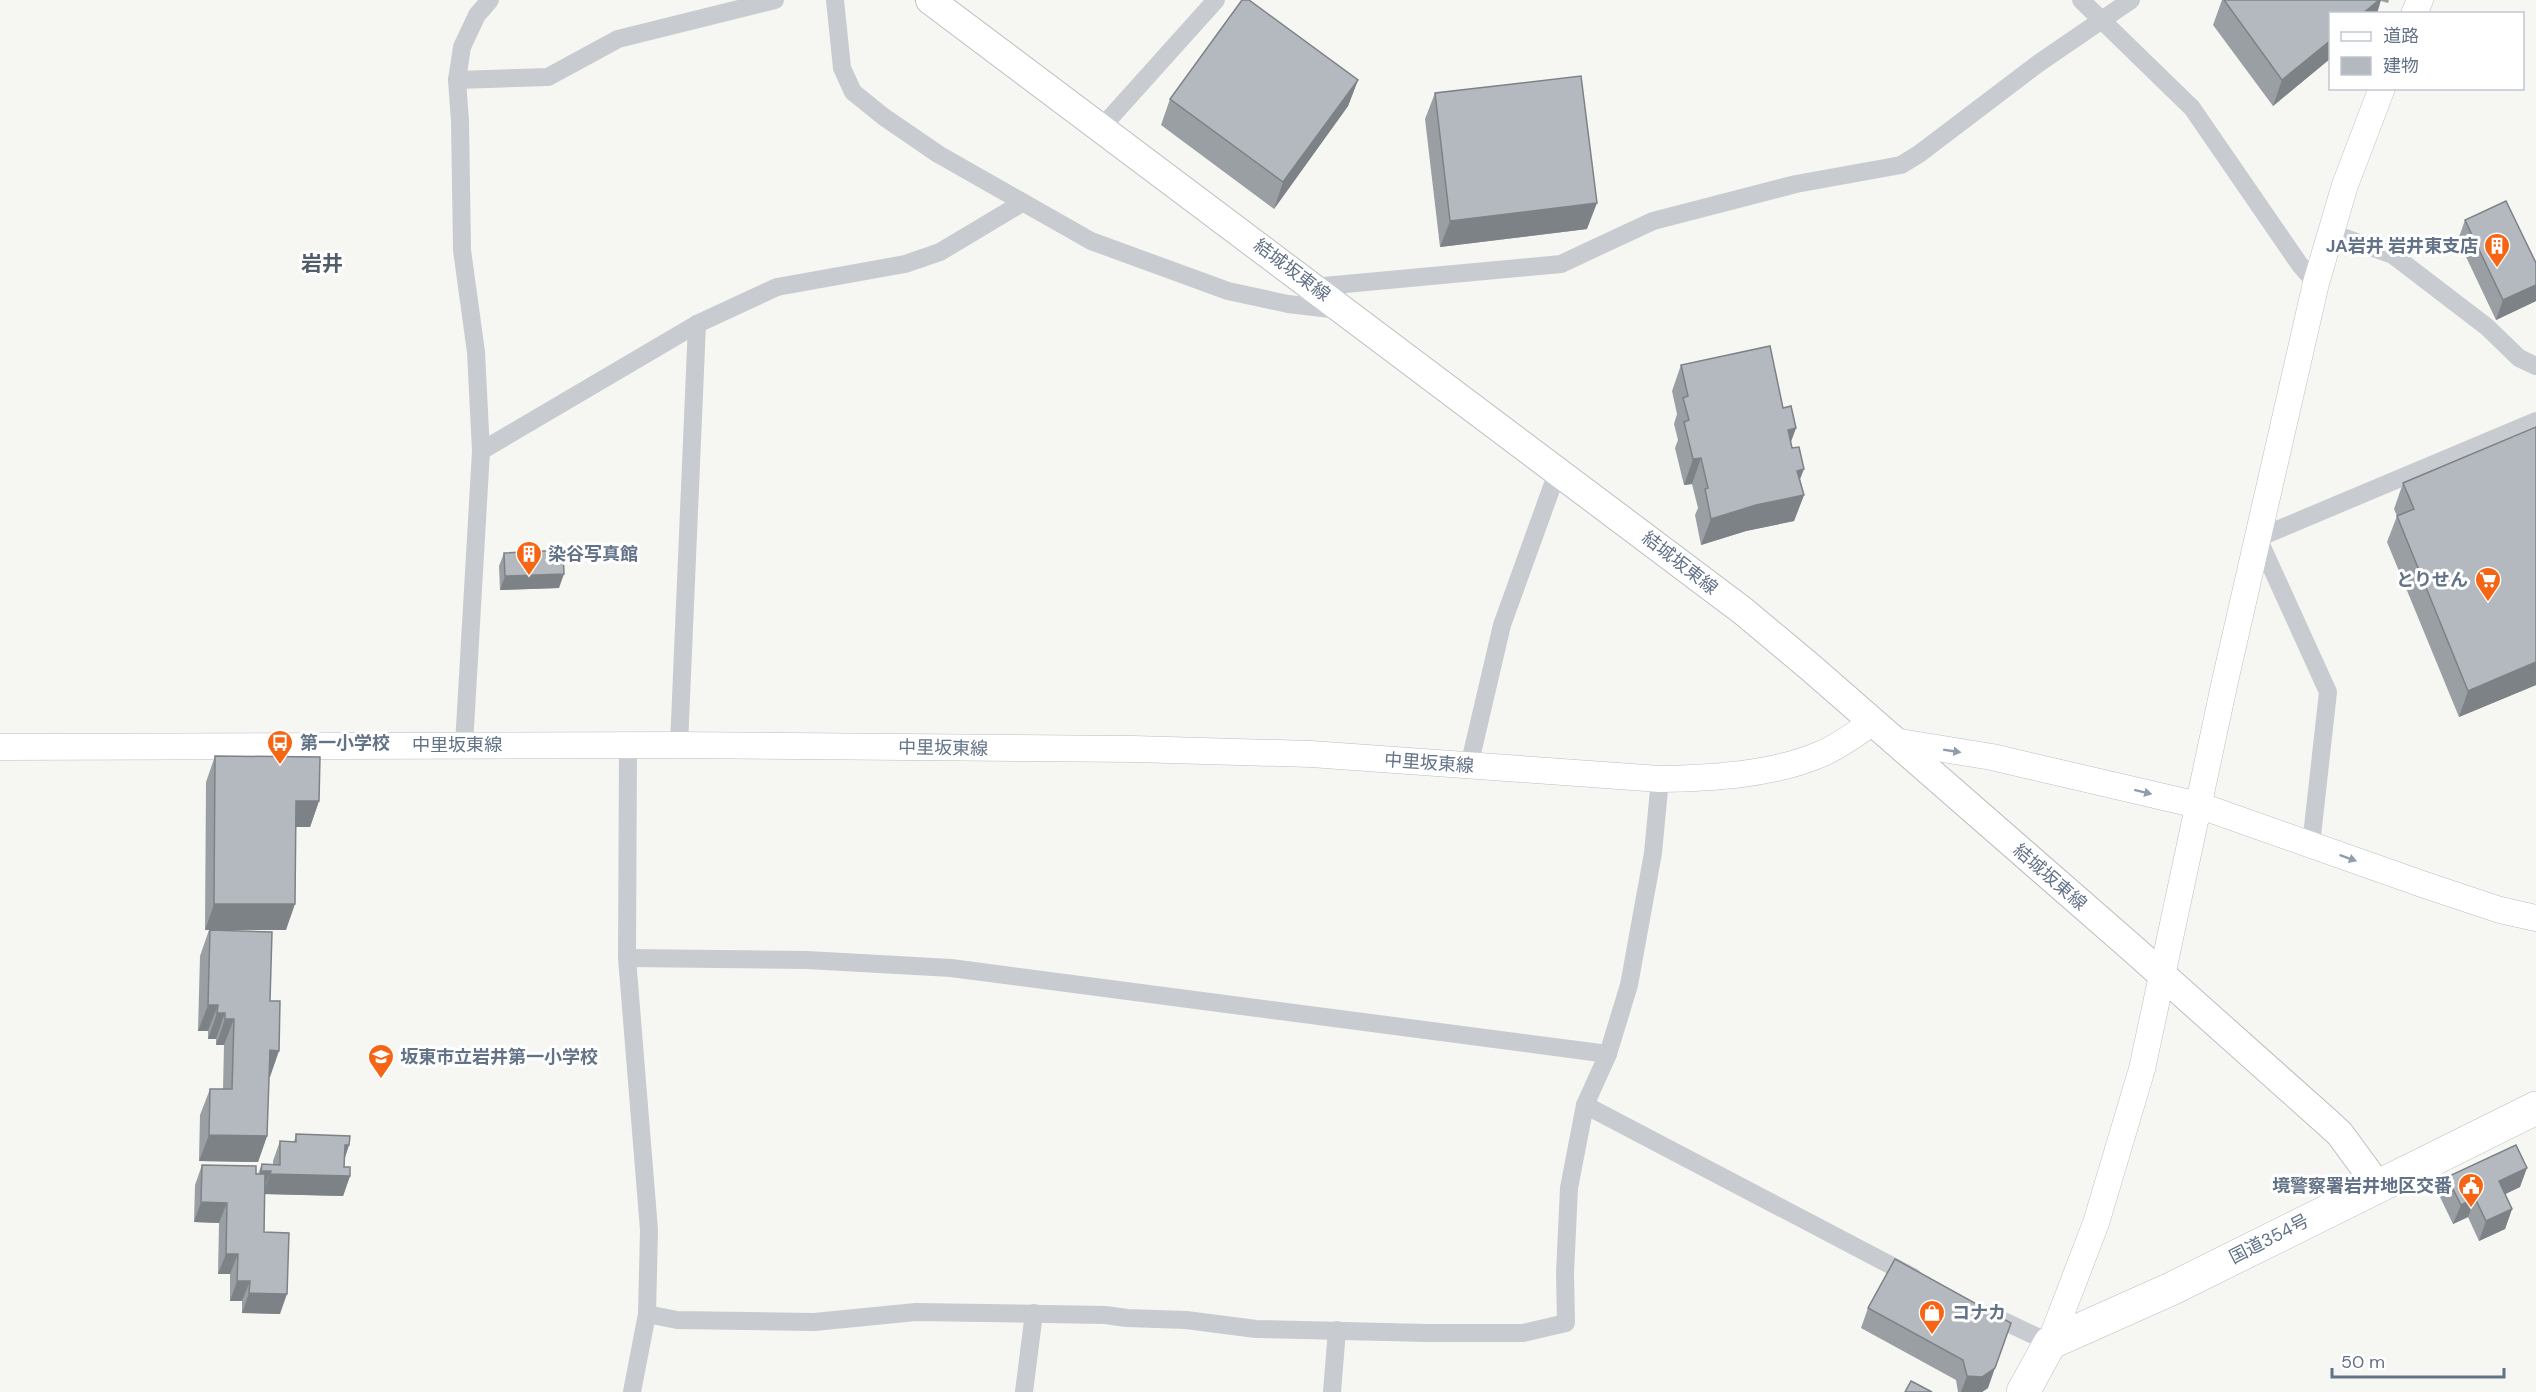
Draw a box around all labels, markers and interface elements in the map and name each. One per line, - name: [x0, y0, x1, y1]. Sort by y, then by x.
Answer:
- legend: [2329, 12, 2524, 90]
- text: 道路: [2383, 24, 2419, 48]
- text: 建物: [2383, 54, 2419, 78]
- building icon: JA岩井 岩井東支店: [2482, 231, 2512, 269]
- street label: 結城坂東線: [1249, 233, 1335, 307]
- place label: JA岩井 岩井東支店: [2326, 234, 2478, 258]
- district label: 岩井: [301, 250, 343, 278]
- street label: 結城坂東線: [1637, 526, 1723, 600]
- building icon: 染谷写真館: [514, 539, 544, 577]
- place label: 染谷写真館: [548, 542, 638, 566]
- supermarket icon: とりせん: [2473, 565, 2503, 603]
- place label: とりせん: [2396, 568, 2468, 592]
- bus stop icon: 第一小学校: [265, 728, 295, 766]
- place label: 第一小学校: [300, 731, 390, 755]
- street label: 中里坂東線: [412, 733, 502, 757]
- street label: 中里坂東線: [898, 735, 988, 761]
- one-way arrow: [1943, 746, 1962, 755]
- street label: 中里坂東線: [1383, 748, 1475, 778]
- one-way arrow: [2133, 787, 2152, 797]
- street label: 結城坂東線: [2008, 838, 2092, 916]
- one-way arrow: [2339, 853, 2357, 863]
- school or university icon: 坂東市立岩井第一小学校: [366, 1042, 396, 1080]
- place label: 坂東市立岩井第一小学校: [400, 1045, 598, 1069]
- public building icon: 境警察署岩井地区交番: [2456, 1171, 2486, 1209]
- place label: 境警察署岩井地区交番: [2272, 1174, 2452, 1198]
- street label: 国道354号: [2225, 1209, 2313, 1269]
- shop icon: コナカ: [1917, 1298, 1947, 1336]
- place label: コナカ: [1952, 1301, 2006, 1325]
- scale bar: [2332, 1341, 2504, 1379]
- text: 50 m: [2341, 1350, 2385, 1374]

